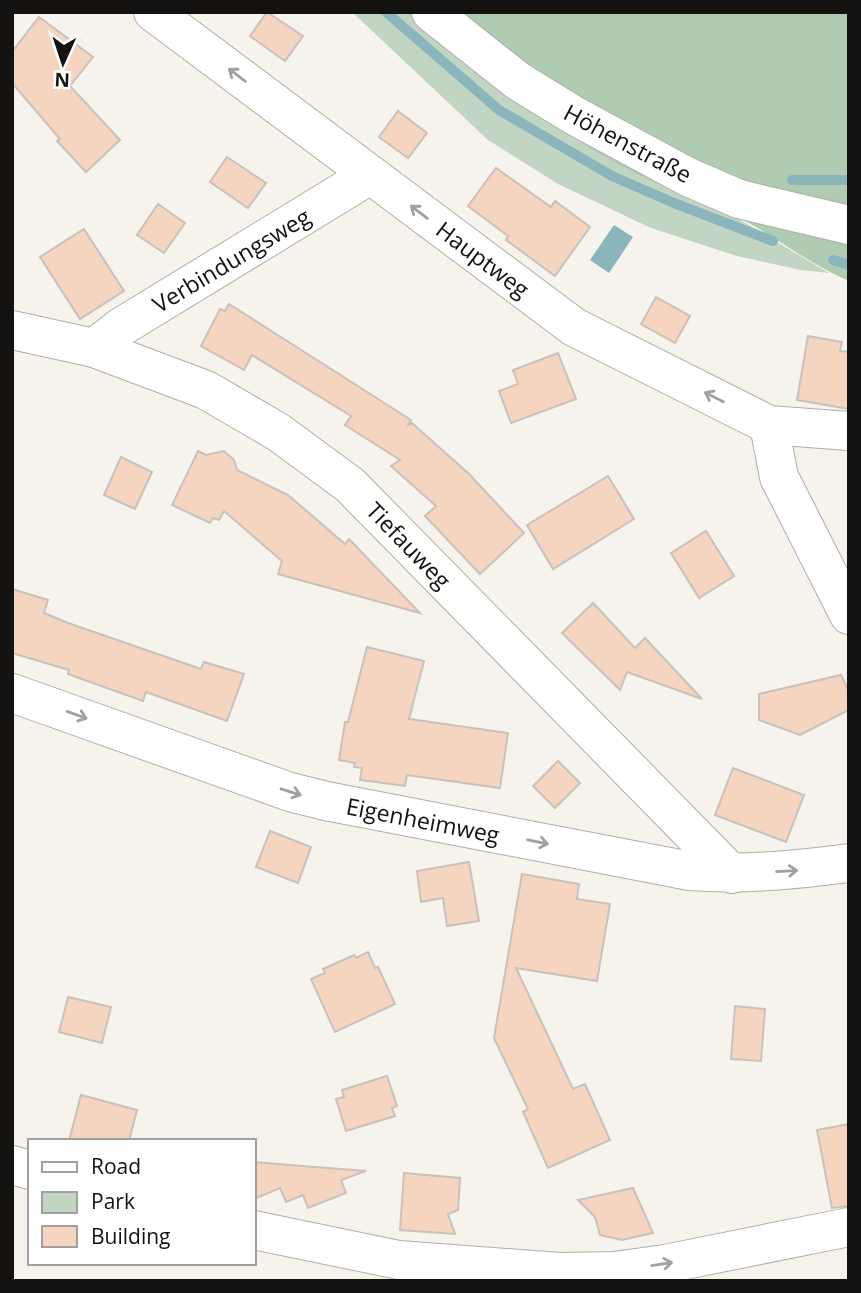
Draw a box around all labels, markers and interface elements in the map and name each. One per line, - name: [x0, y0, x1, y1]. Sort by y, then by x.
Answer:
- north arrow: [28, 28, 98, 98]
- text: N: [54, 67, 71, 93]
- one-way arrow: [228, 68, 246, 83]
- street label: Höhenstraße: [558, 96, 698, 190]
- street label: Verbindungsweg: [146, 200, 316, 320]
- one-way arrow: [410, 204, 429, 219]
- street label: Hauptweg: [430, 213, 537, 305]
- one-way arrow: [704, 390, 725, 404]
- street label: Tiefauweg: [360, 495, 459, 596]
- one-way arrow: [65, 710, 87, 722]
- one-way arrow: [280, 786, 302, 799]
- street label: Eigenheimweg: [344, 789, 503, 851]
- one-way arrow: [526, 835, 549, 849]
- one-way arrow: [775, 864, 798, 877]
- legend: [28, 1139, 256, 1265]
- text: Road: [91, 1152, 141, 1180]
- text: Park: [91, 1187, 135, 1215]
- text: Building: [91, 1222, 170, 1250]
- one-way arrow: [650, 1257, 673, 1270]

